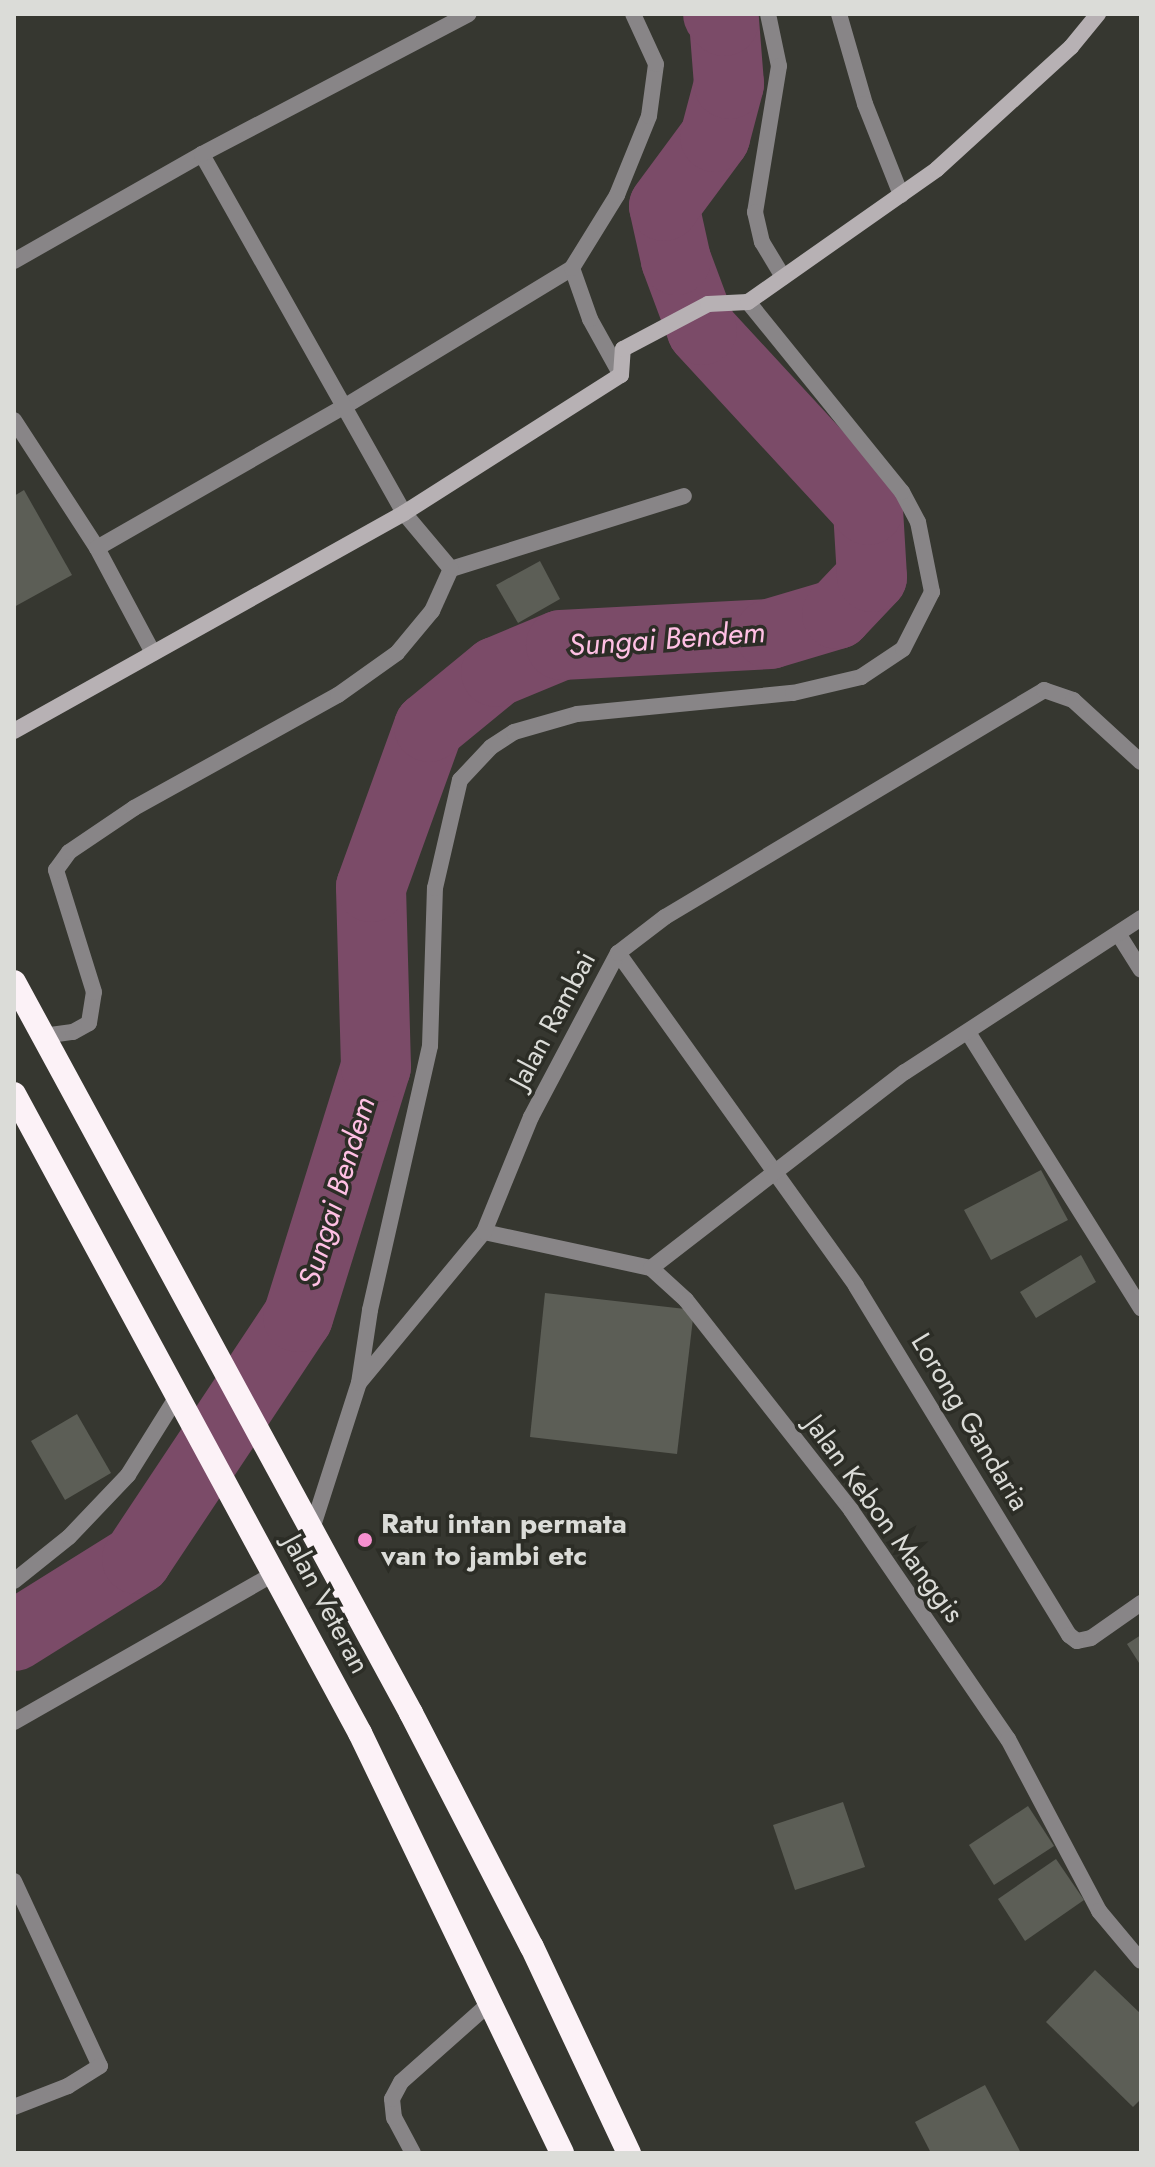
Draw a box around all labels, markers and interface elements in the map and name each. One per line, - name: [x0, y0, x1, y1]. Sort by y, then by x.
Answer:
- water label: Sungai Bendem: [567, 614, 767, 664]
- street label: Jalan Rambai: [503, 945, 603, 1095]
- water label: Sungai Bendem: [291, 1092, 383, 1292]
- street label: Lorong Gandaria: [904, 1327, 1036, 1517]
- street label: Jalan Kebon Manggis: [797, 1409, 971, 1629]
- place label: Ratu intan permata van to jambi etc: [381, 1507, 627, 1573]
- street label: Jalan Veteran: [275, 1529, 377, 1679]
- marker: Ratu intan permata van to jambi etc: [356, 1531, 374, 1549]

